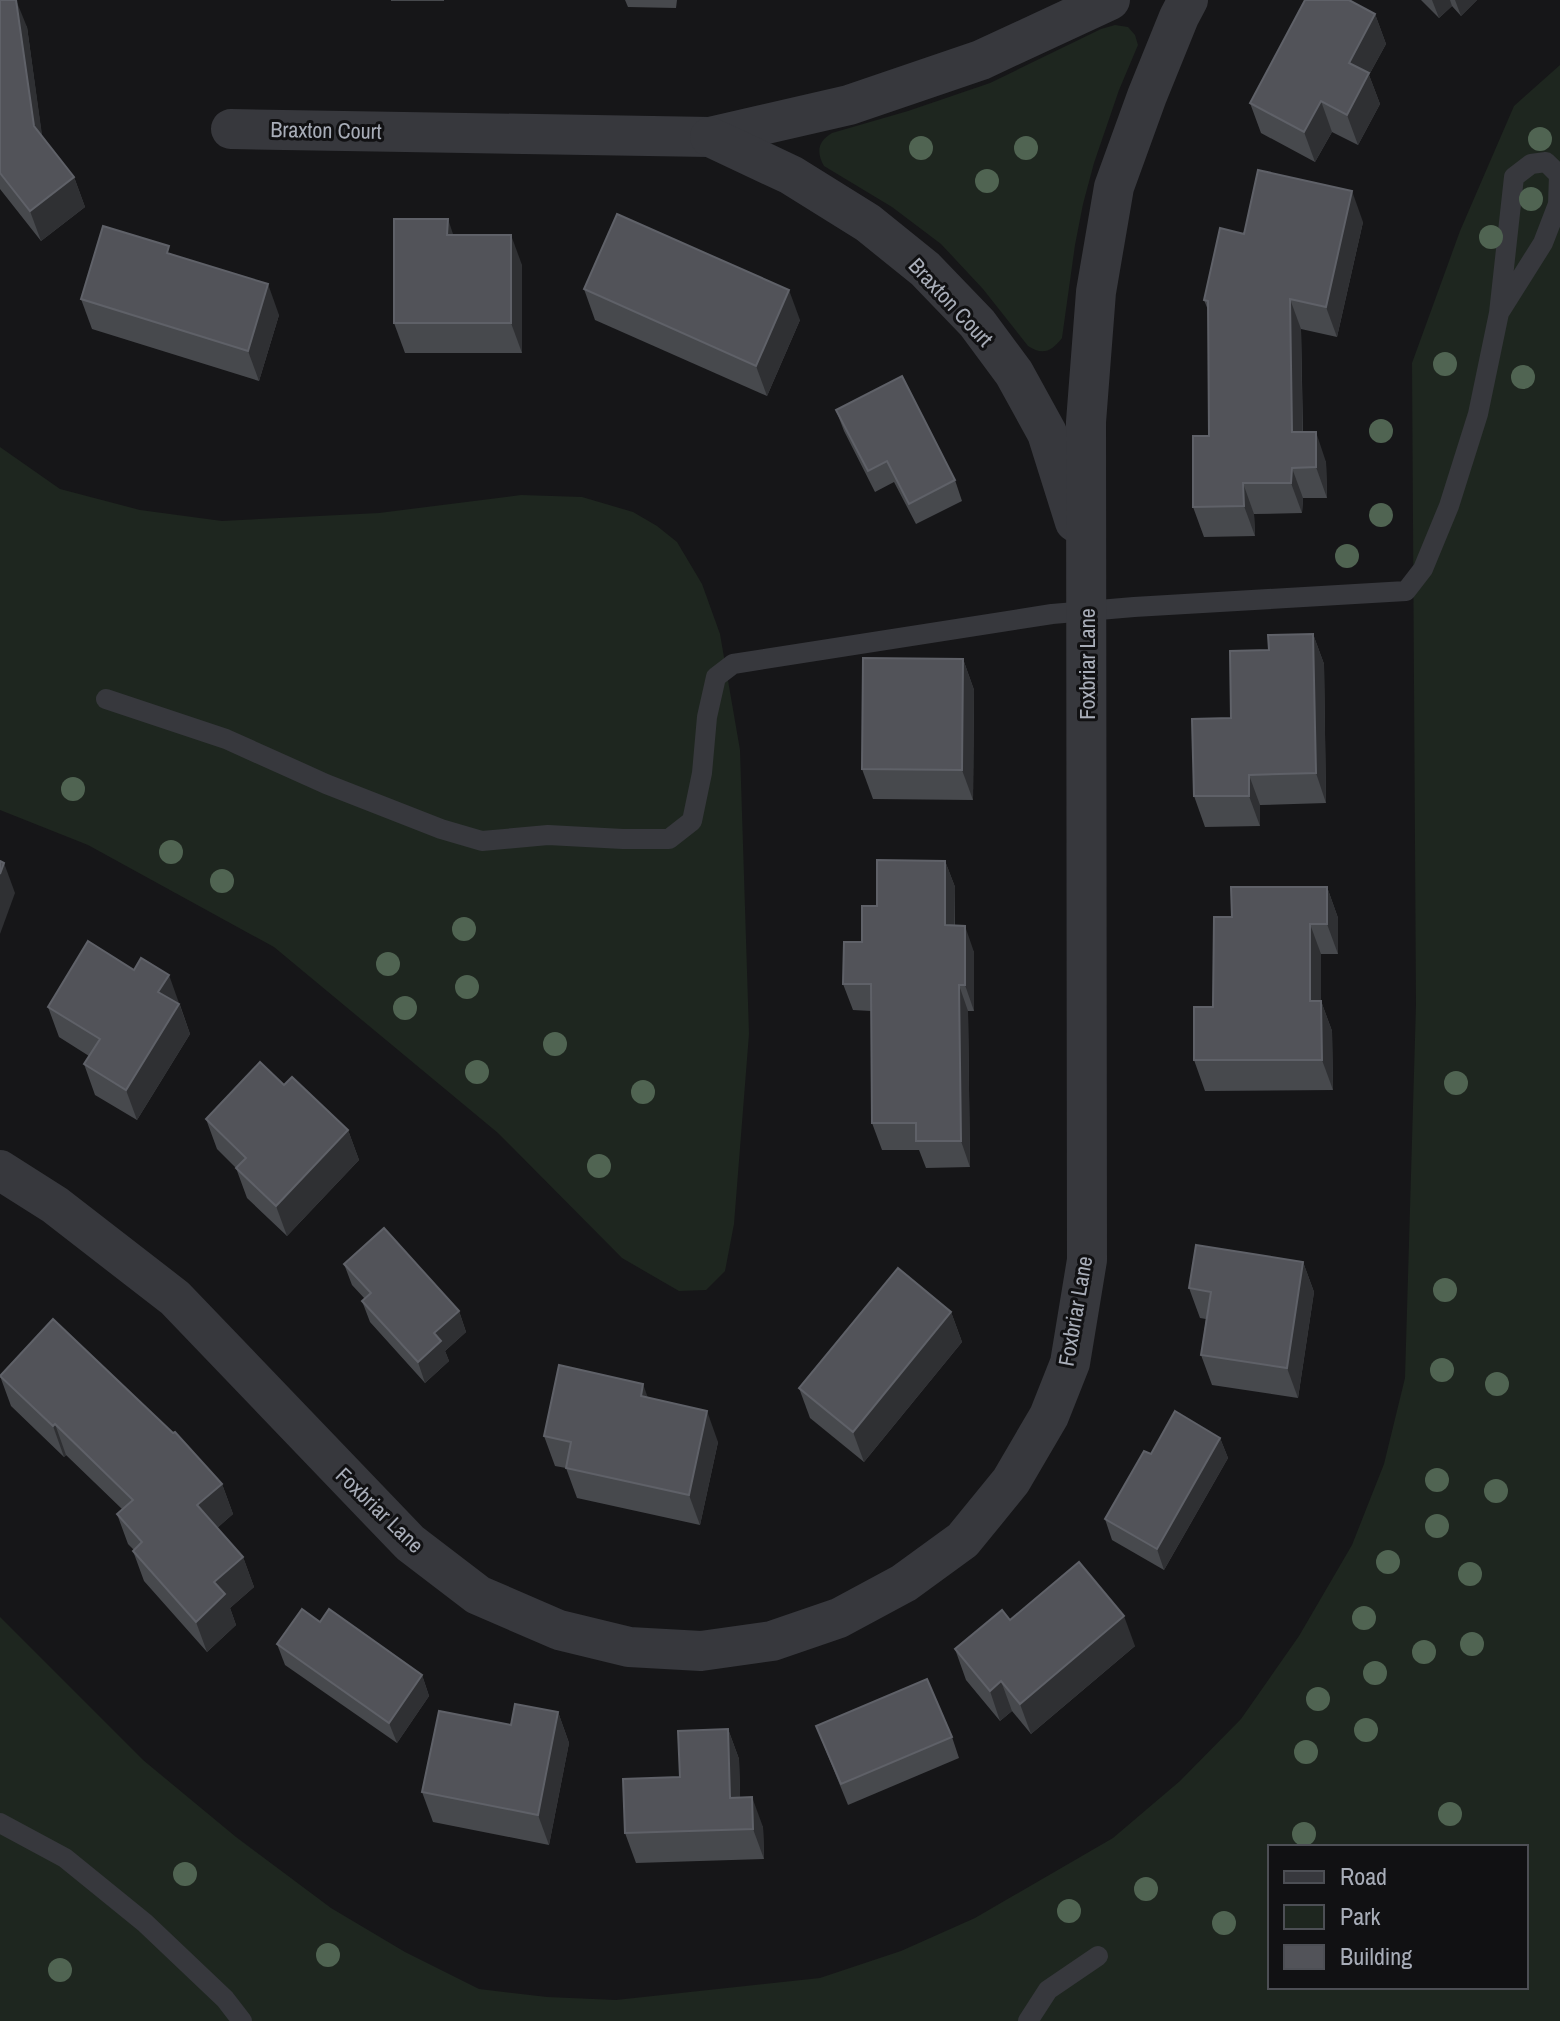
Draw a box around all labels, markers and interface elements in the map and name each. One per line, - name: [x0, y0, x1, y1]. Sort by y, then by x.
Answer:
- street label: Braxton Court: [270, 114, 382, 146]
- street label: Braxton Court: [902, 251, 1000, 353]
- street label: Foxbriar Lane: [1072, 608, 1102, 720]
- street label: Foxbriar Lane: [1051, 1254, 1099, 1368]
- street label: Foxbriar Lane: [329, 1461, 431, 1559]
- legend: [1268, 1845, 1528, 1989]
- text: Road: [1340, 1860, 1387, 1892]
- text: Park: [1340, 1900, 1381, 1932]
- text: Building: [1340, 1940, 1412, 1972]

